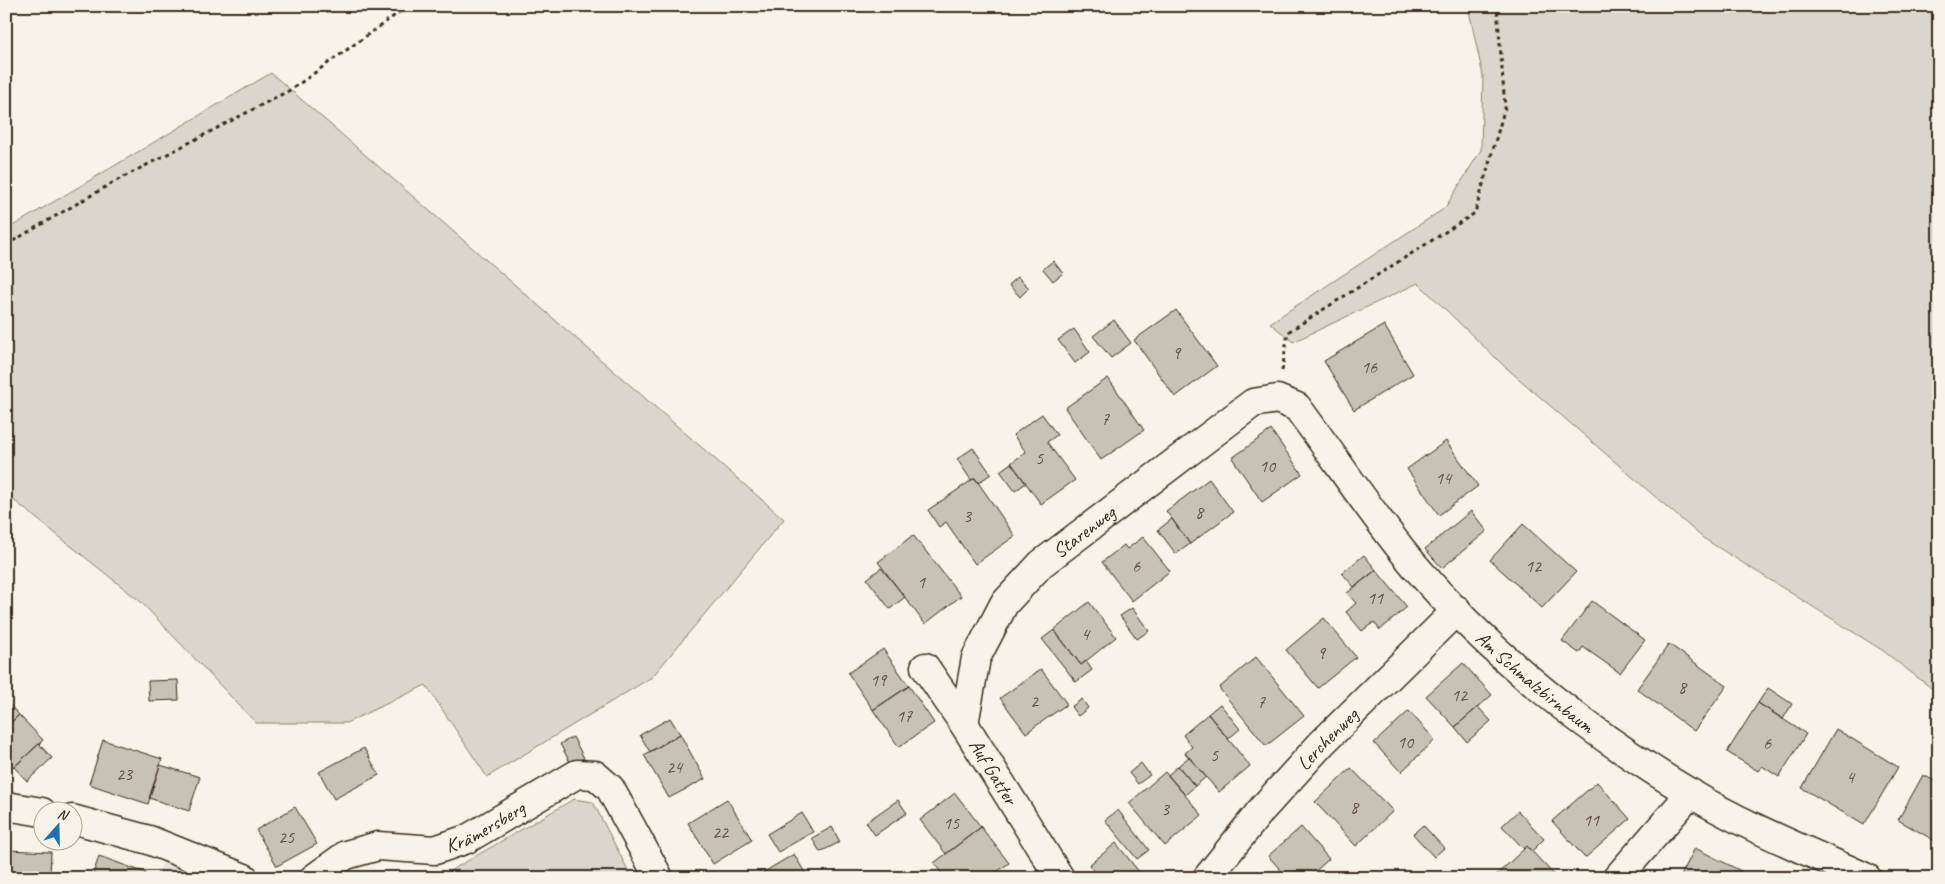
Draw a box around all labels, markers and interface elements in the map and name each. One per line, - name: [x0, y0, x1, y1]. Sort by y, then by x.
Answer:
- house number: 9: [1172, 342, 1182, 364]
- house number: 16: [1361, 356, 1378, 378]
- house number: 7: [1101, 408, 1110, 430]
- house number: 5: [1035, 447, 1044, 469]
- house number: 10: [1259, 455, 1277, 477]
- house number: 14: [1435, 467, 1453, 489]
- street label: Starenweg: [1047, 499, 1121, 563]
- house number: 8: [1195, 501, 1205, 523]
- house number: 3: [963, 505, 973, 527]
- house number: 6: [1132, 555, 1141, 577]
- house number: 12: [1525, 555, 1543, 577]
- house number: 1: [917, 571, 926, 593]
- house number: 11: [1367, 587, 1384, 609]
- house number: 4: [1081, 623, 1091, 645]
- street label: Am Schmalzbirnbaum: [1471, 625, 1601, 740]
- house number: 9: [1317, 642, 1327, 664]
- house number: 19: [870, 669, 888, 691]
- house number: 8: [1678, 676, 1688, 698]
- house number: 12: [1451, 684, 1469, 706]
- house number: 2: [1030, 690, 1040, 712]
- house number: 7: [1257, 691, 1266, 713]
- street label: Lerchenweg: [1291, 701, 1365, 775]
- house number: 17: [896, 705, 913, 727]
- house number: 10: [1397, 731, 1415, 753]
- house number: 6: [1763, 732, 1772, 754]
- street label: Auf Gatter: [964, 734, 1024, 811]
- house number: 5: [1210, 744, 1219, 766]
- house number: 24: [666, 756, 684, 778]
- house number: 23: [116, 763, 134, 785]
- house number: 4: [1846, 766, 1856, 788]
- street label: Krämersberg: [442, 794, 531, 858]
- house number: 8: [1350, 796, 1360, 818]
- house number: 3: [1161, 798, 1171, 820]
- north arrow: [32, 802, 82, 852]
- text: N: [55, 805, 71, 825]
- house number: 11: [1583, 809, 1600, 831]
- house number: 15: [943, 812, 960, 834]
- house number: 22: [712, 821, 730, 843]
- house number: 25: [278, 826, 295, 848]

